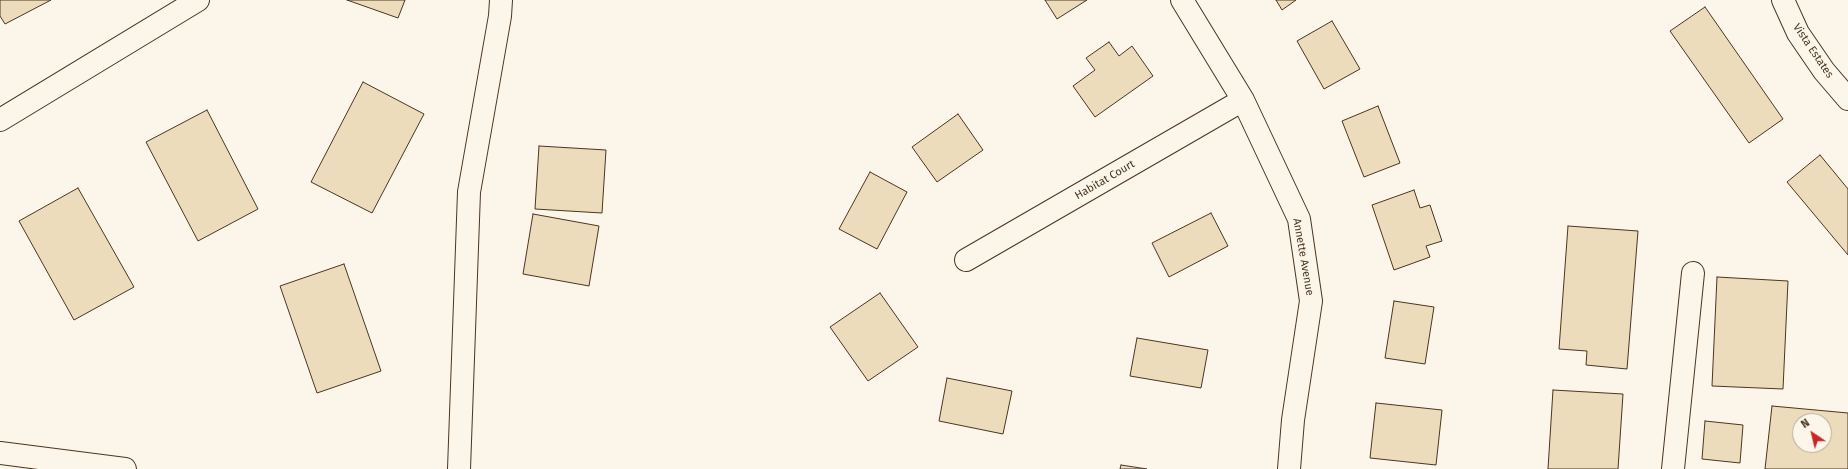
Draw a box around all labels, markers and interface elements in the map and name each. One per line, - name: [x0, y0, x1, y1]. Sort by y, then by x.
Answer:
- street label: Vista Estates: [1790, 21, 1836, 81]
- street label: Habitat Court: [1073, 158, 1137, 202]
- street label: Annette Avenue: [1290, 217, 1316, 297]
- north arrow: [1792, 413, 1832, 453]
- text: N: [1799, 416, 1812, 431]

